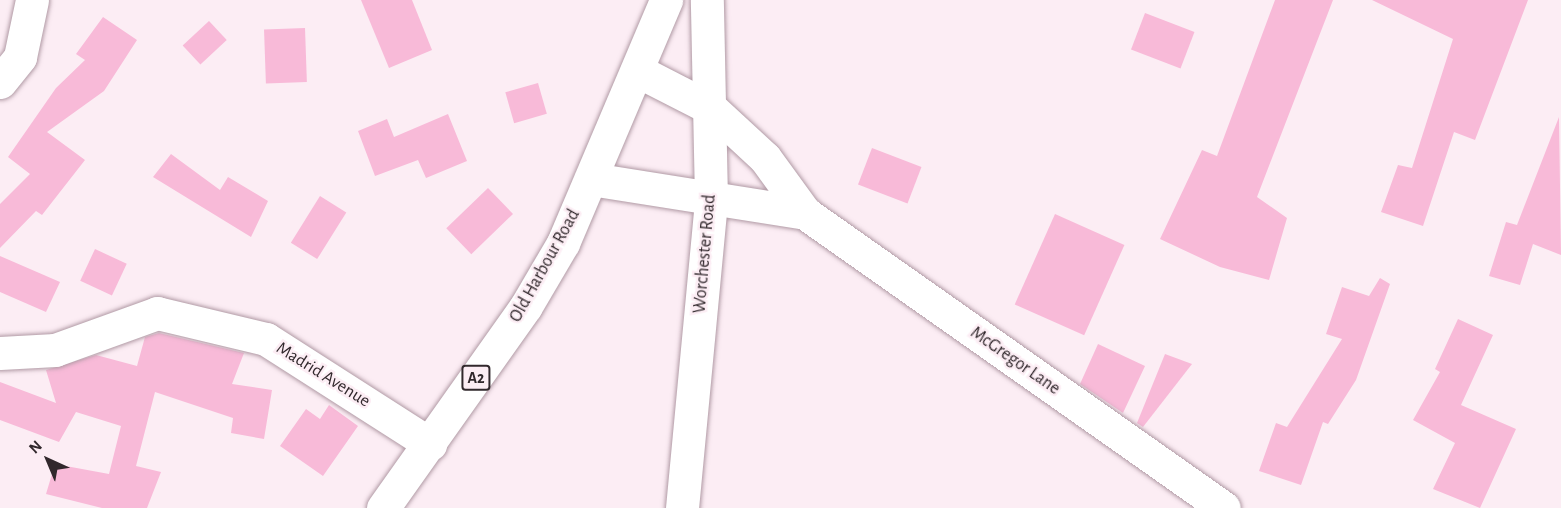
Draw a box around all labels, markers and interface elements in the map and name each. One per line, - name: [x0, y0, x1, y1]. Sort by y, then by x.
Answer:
- street label: Worchester Road: [689, 194, 721, 314]
- street label: Old Harbour Road: [505, 206, 585, 326]
- street label: McGregor Lane: [966, 322, 1064, 400]
- street label: Madrid Avenue: [272, 338, 374, 412]
- road number: A2: [461, 365, 491, 391]
- north arrow: [18, 430, 78, 490]
- text: N: [26, 437, 45, 457]

